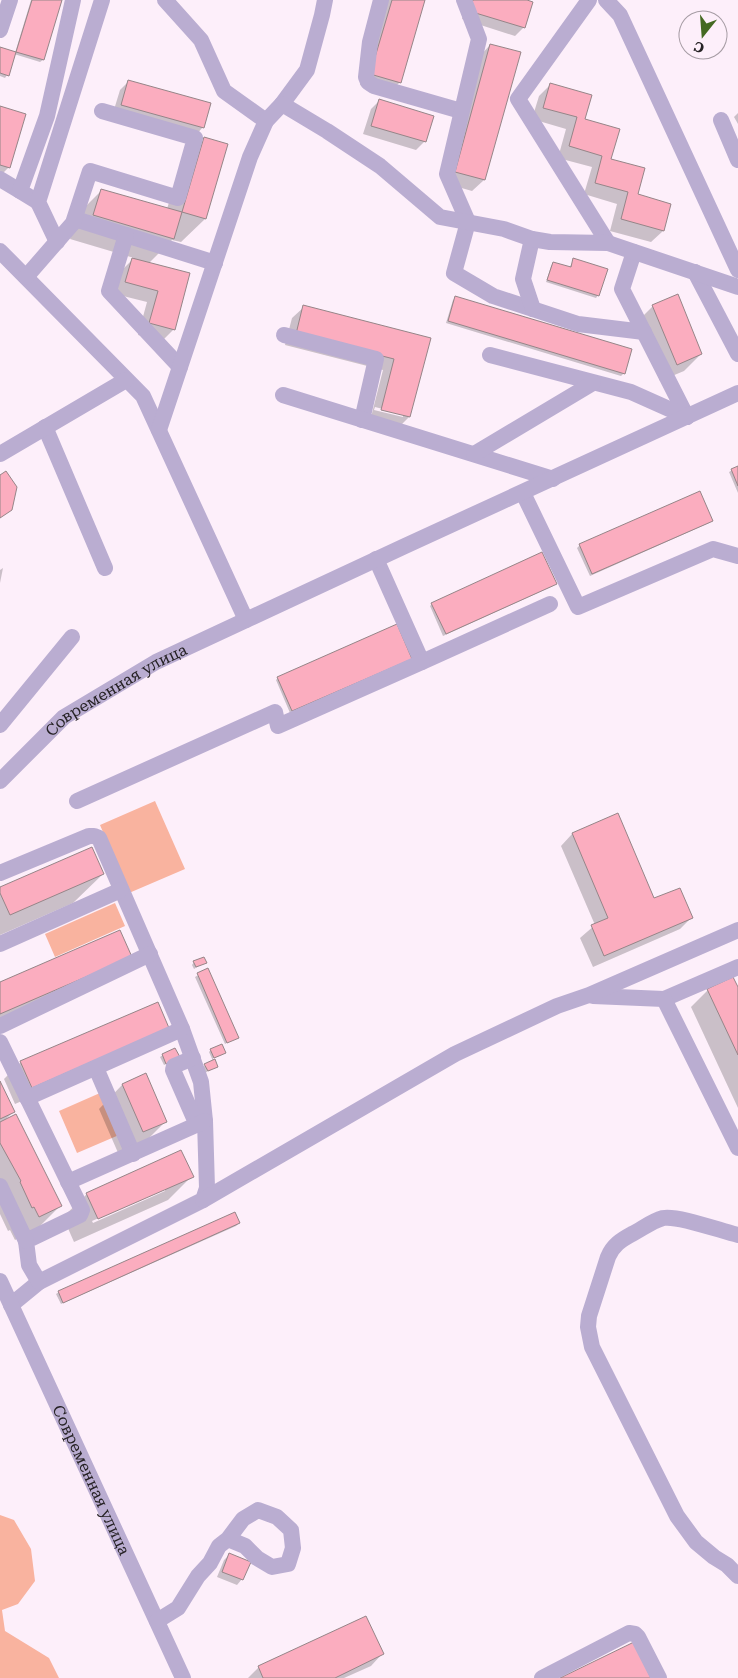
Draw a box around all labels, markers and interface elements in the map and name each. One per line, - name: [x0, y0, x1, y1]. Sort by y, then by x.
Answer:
- north arrow: [678, 10, 728, 60]
- text: С: [692, 38, 706, 57]
- street label: Современная улица: [41, 640, 190, 740]
- street label: Современная улица: [48, 1402, 134, 1558]

